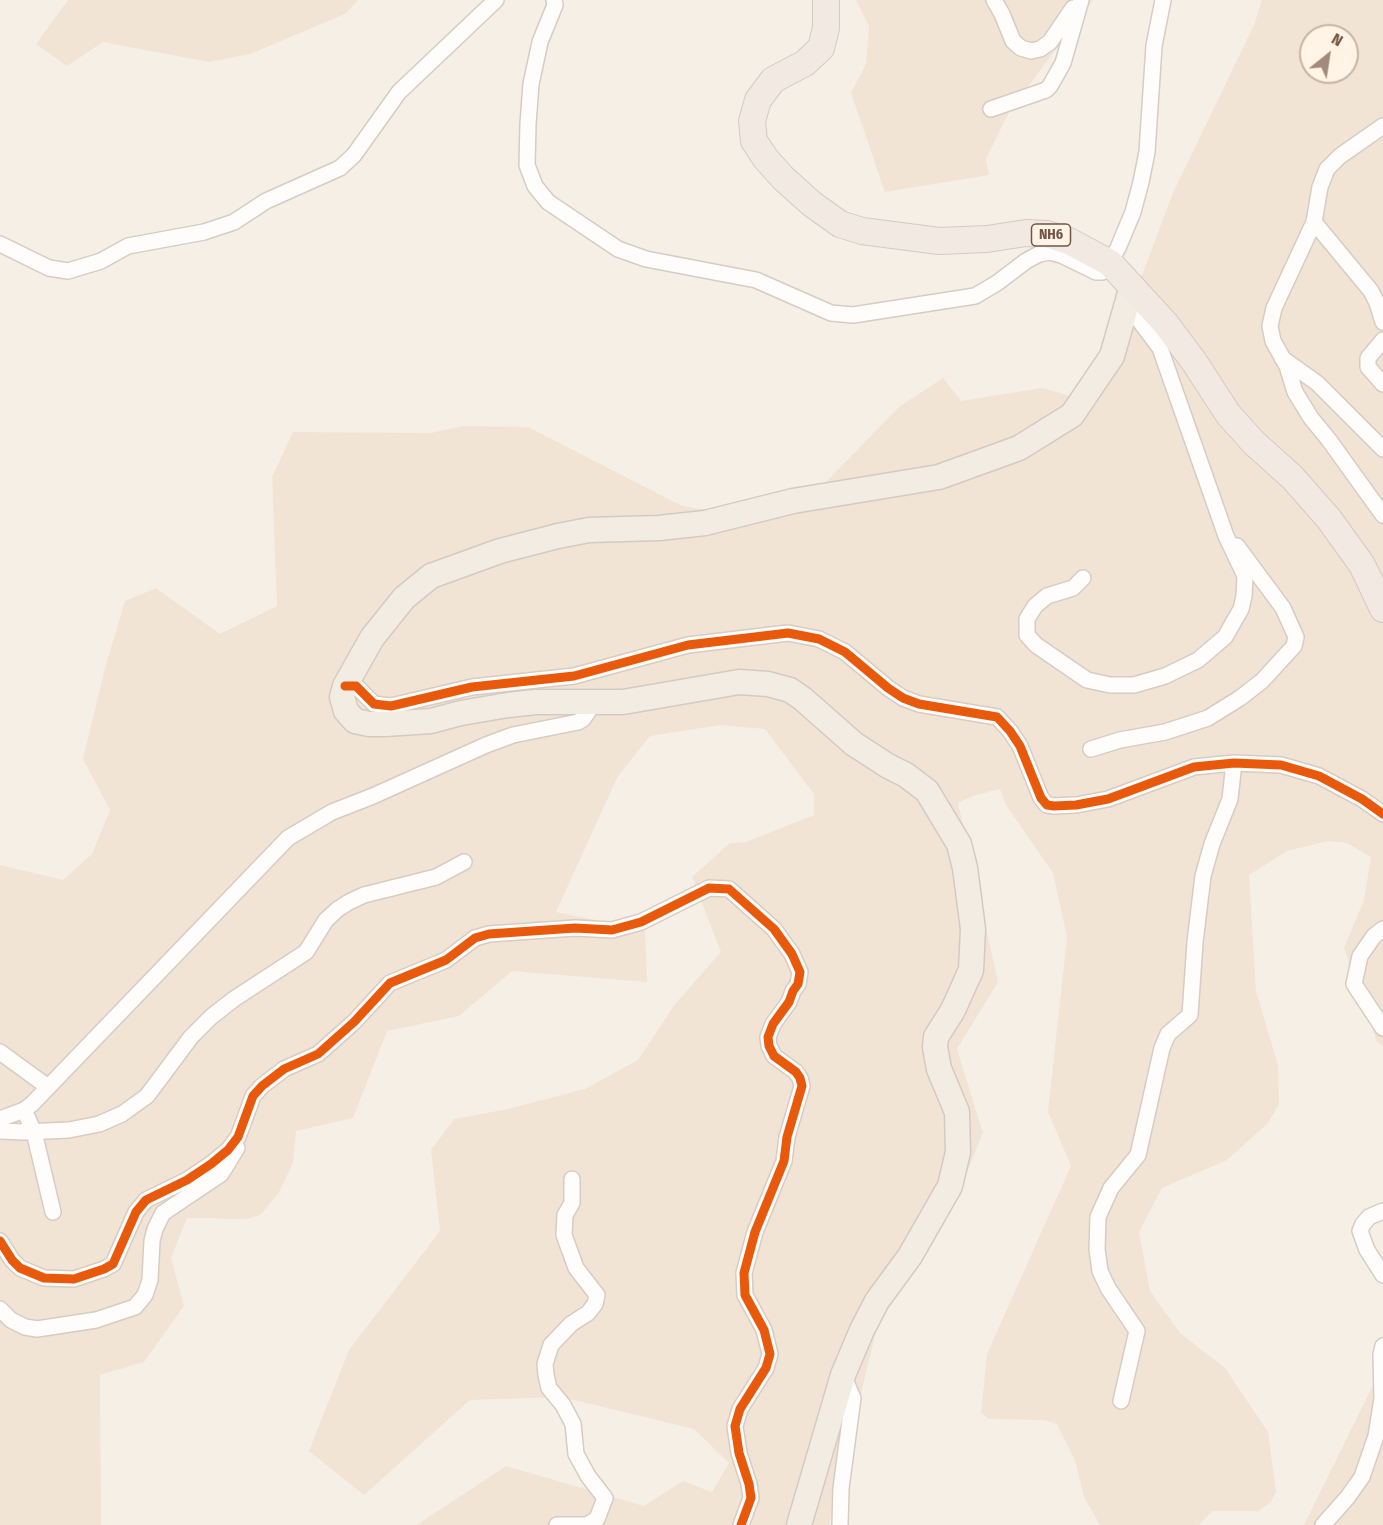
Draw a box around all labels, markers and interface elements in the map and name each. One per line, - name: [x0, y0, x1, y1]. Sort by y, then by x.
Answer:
- north arrow: [1299, 24, 1359, 84]
- text: N: [1328, 29, 1346, 50]
- road number: NH6: [1032, 224, 1070, 246]

